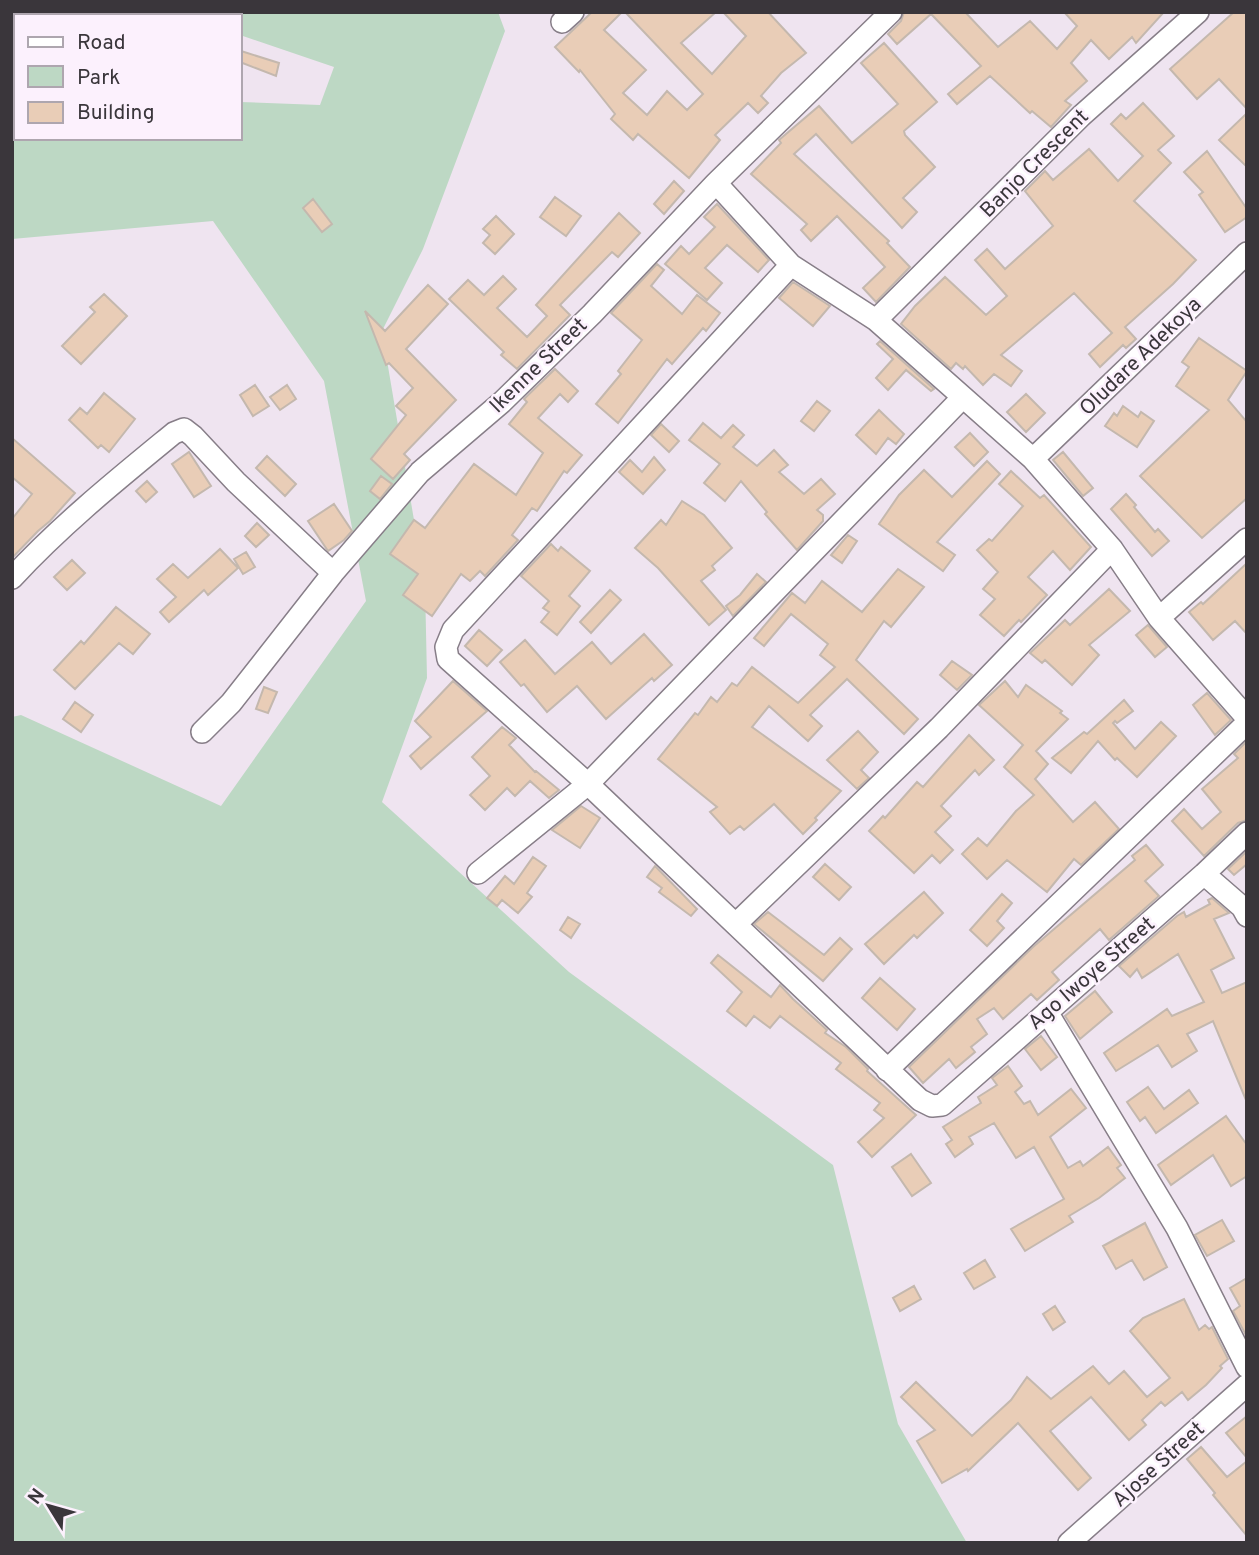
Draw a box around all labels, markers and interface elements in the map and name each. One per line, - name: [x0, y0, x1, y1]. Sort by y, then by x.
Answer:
- legend: [14, 14, 242, 140]
- text: Road: [77, 30, 126, 57]
- text: Park: [77, 65, 120, 92]
- text: Building: [77, 100, 155, 127]
- street label: Banjo Crescent: [975, 104, 1095, 224]
- street label: Oludare Adekoya: [1074, 292, 1208, 422]
- street label: Ikenne Street: [484, 313, 594, 420]
- street label: Ago Iwoye Street: [1023, 912, 1161, 1037]
- street label: Ajose Street: [1107, 1416, 1211, 1514]
- north arrow: [14, 1471, 84, 1541]
- text: N: [23, 1484, 51, 1510]

